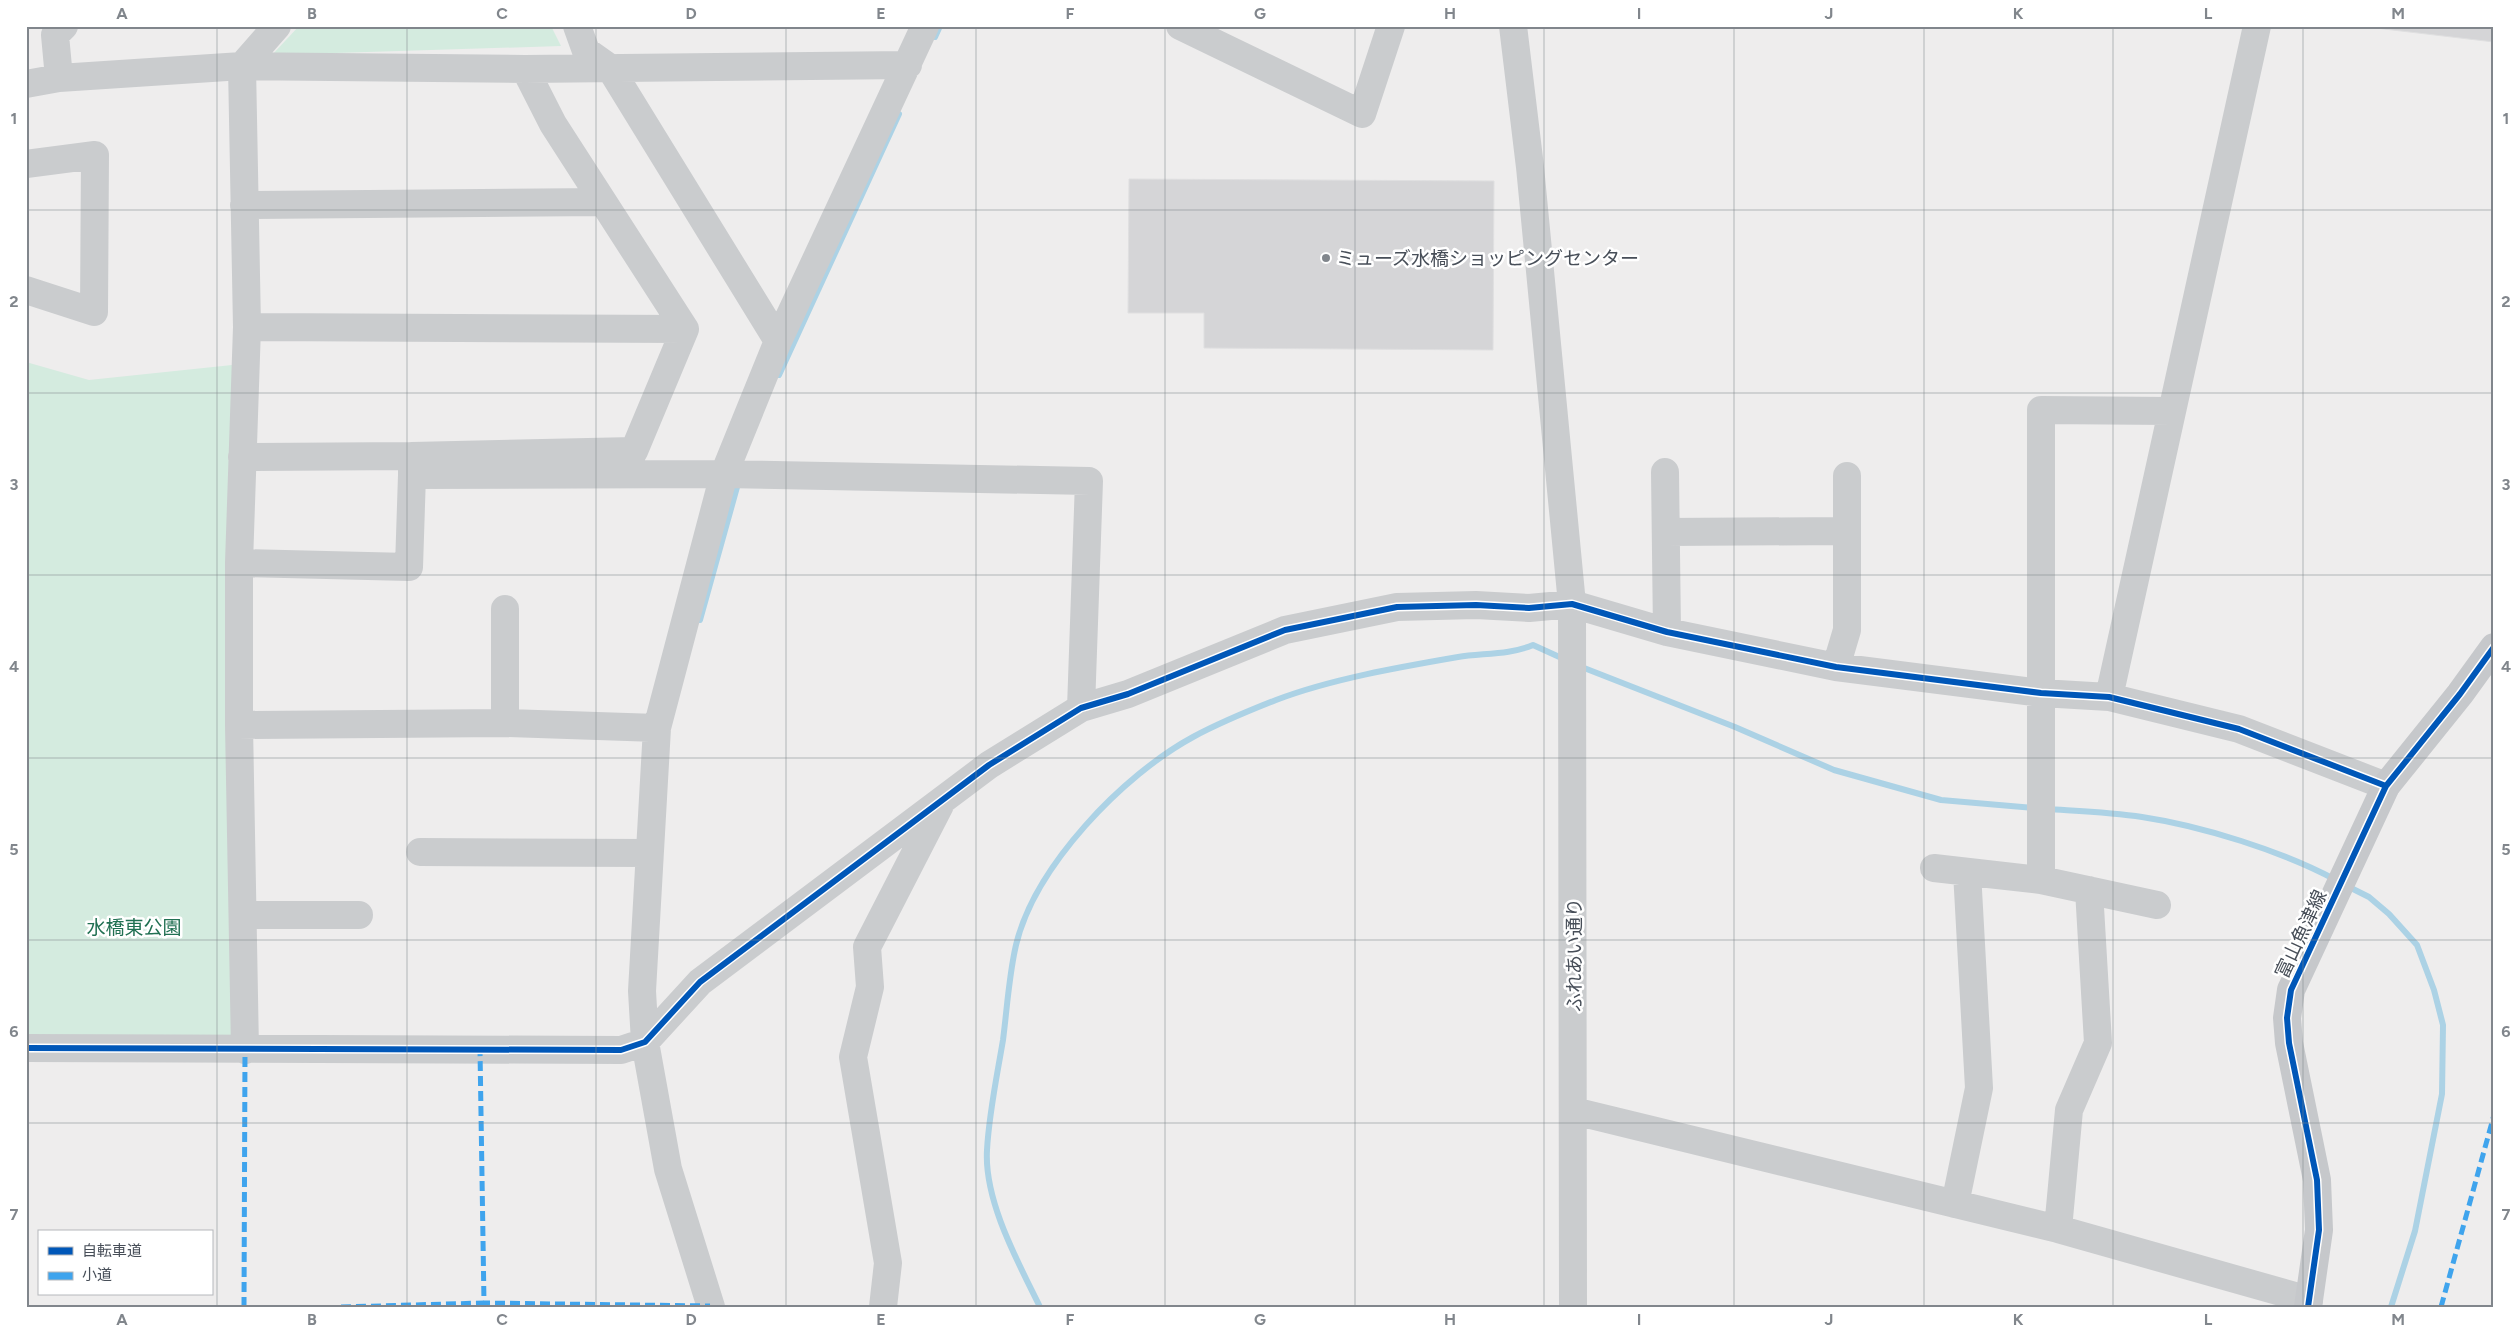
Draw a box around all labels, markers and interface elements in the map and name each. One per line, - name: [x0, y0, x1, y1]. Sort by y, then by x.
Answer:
- text: A: [116, 4, 128, 23]
- text: B: [307, 4, 317, 23]
- text: C: [496, 4, 508, 23]
- text: D: [685, 4, 697, 23]
- text: E: [876, 4, 886, 23]
- text: F: [1066, 4, 1075, 23]
- text: G: [1254, 4, 1266, 23]
- text: H: [1444, 4, 1456, 23]
- text: I: [1637, 4, 1641, 23]
- text: J: [1825, 4, 1833, 23]
- text: K: [2013, 4, 2024, 23]
- text: L: [2204, 4, 2213, 23]
- text: M: [2391, 4, 2405, 23]
- text: 1: [11, 109, 17, 128]
- text: 1: [2503, 109, 2509, 128]
- place label: ミューズ水橋ショッピングセンター: [1336, 247, 1639, 270]
- marker: ミューズ水橋ショッピングセンター: [1320, 252, 1332, 264]
- text: 2: [9, 292, 19, 311]
- text: 2: [2501, 292, 2511, 311]
- text: 3: [10, 475, 19, 494]
- text: 3: [2502, 475, 2511, 494]
- text: 4: [9, 657, 19, 676]
- text: 4: [2501, 657, 2511, 676]
- text: 5: [9, 840, 19, 859]
- text: 5: [2501, 840, 2511, 859]
- street label: 富山魚津線: [2270, 886, 2332, 982]
- street label: ふれあい通り: [1563, 898, 1586, 1012]
- park label: 水橋東公園: [86, 916, 182, 939]
- text: 6: [9, 1022, 19, 1041]
- text: 6: [2501, 1022, 2511, 1041]
- text: 7: [10, 1205, 19, 1224]
- text: 7: [2502, 1205, 2511, 1224]
- legend: [38, 1230, 212, 1296]
- text: 自転車道: [82, 1242, 142, 1260]
- text: 小道: [82, 1266, 112, 1284]
- text: A: [116, 1310, 128, 1329]
- text: B: [307, 1310, 317, 1329]
- text: C: [496, 1310, 508, 1329]
- text: D: [685, 1310, 697, 1329]
- text: E: [876, 1310, 886, 1329]
- text: F: [1066, 1310, 1075, 1329]
- text: G: [1254, 1310, 1266, 1329]
- text: H: [1444, 1310, 1456, 1329]
- text: I: [1637, 1310, 1641, 1329]
- text: J: [1825, 1310, 1833, 1329]
- text: K: [2013, 1310, 2024, 1329]
- text: L: [2204, 1310, 2213, 1329]
- text: M: [2391, 1310, 2405, 1329]

